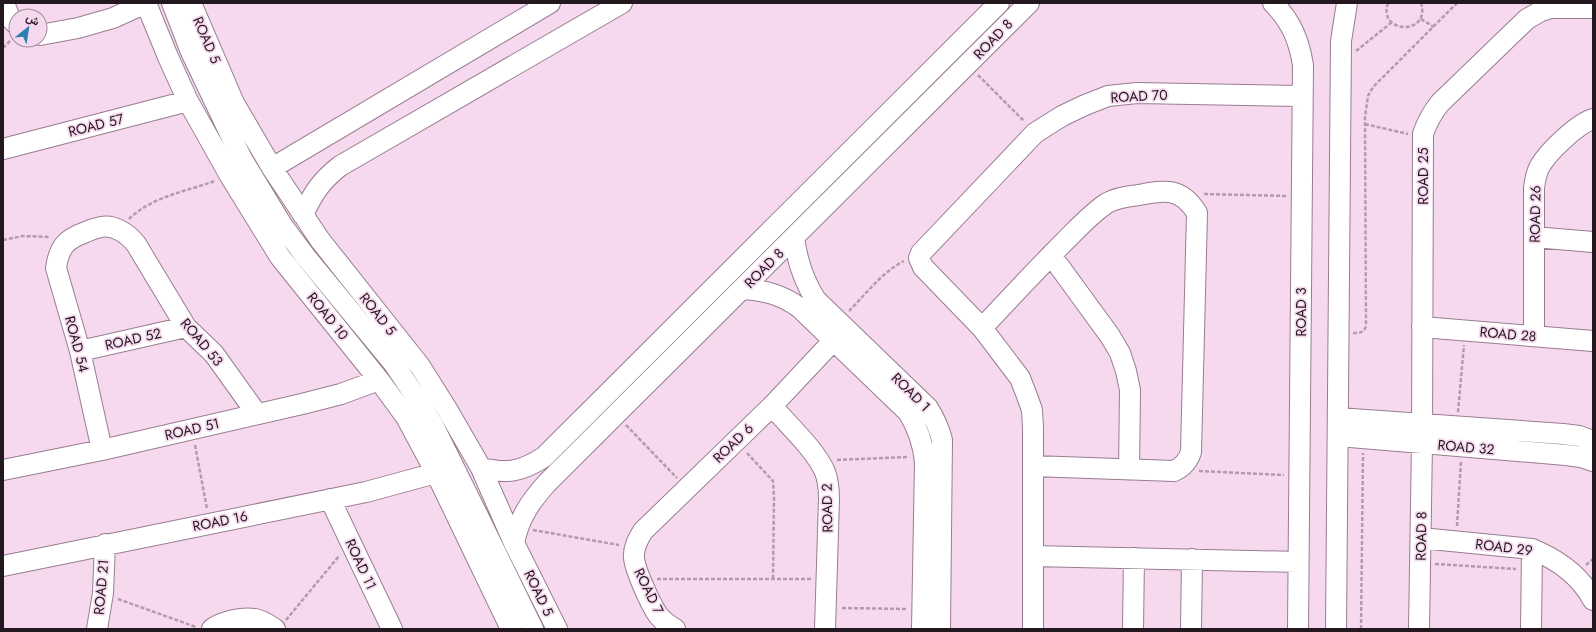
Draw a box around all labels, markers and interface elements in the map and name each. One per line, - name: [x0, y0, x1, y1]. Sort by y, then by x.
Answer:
- north arrow: [8, 8, 48, 48]
- text: ش: [23, 9, 43, 30]
- street label: ROAD 5: [188, 13, 226, 67]
- street label: ROAD 8: [969, 14, 1017, 64]
- street label: ROAD 70: [1110, 85, 1168, 107]
- street label: ROAD 57: [66, 108, 127, 142]
- street label: ROAD 25: [1413, 147, 1433, 205]
- street label: ROAD 26: [1524, 185, 1546, 243]
- street label: ROAD 8: [740, 244, 788, 292]
- street label: ROAD 3: [1291, 287, 1311, 337]
- street label: ROAD 10: [303, 288, 353, 344]
- street label: ROAD 5: [355, 288, 401, 340]
- street label: ROAD 54: [60, 314, 94, 374]
- street label: ROAD 53: [176, 314, 228, 371]
- street label: ROAD 28: [1479, 322, 1537, 346]
- street label: ROAD 52: [103, 323, 163, 355]
- street label: ROAD 1: [887, 368, 935, 416]
- street label: ROAD 51: [163, 413, 221, 445]
- street label: ROAD 6: [708, 419, 758, 467]
- street label: ROAD 32: [1437, 435, 1495, 459]
- street label: ROAD 2: [817, 483, 837, 533]
- street label: ROAD 16: [191, 506, 249, 536]
- street label: ROAD 8: [1411, 511, 1431, 561]
- street label: ROAD 29: [1474, 534, 1534, 560]
- street label: ROAD 11: [341, 535, 381, 593]
- street label: ROAD 21: [89, 558, 113, 616]
- street label: ROAD 7: [629, 565, 669, 618]
- street label: ROAD 5: [519, 566, 559, 620]

